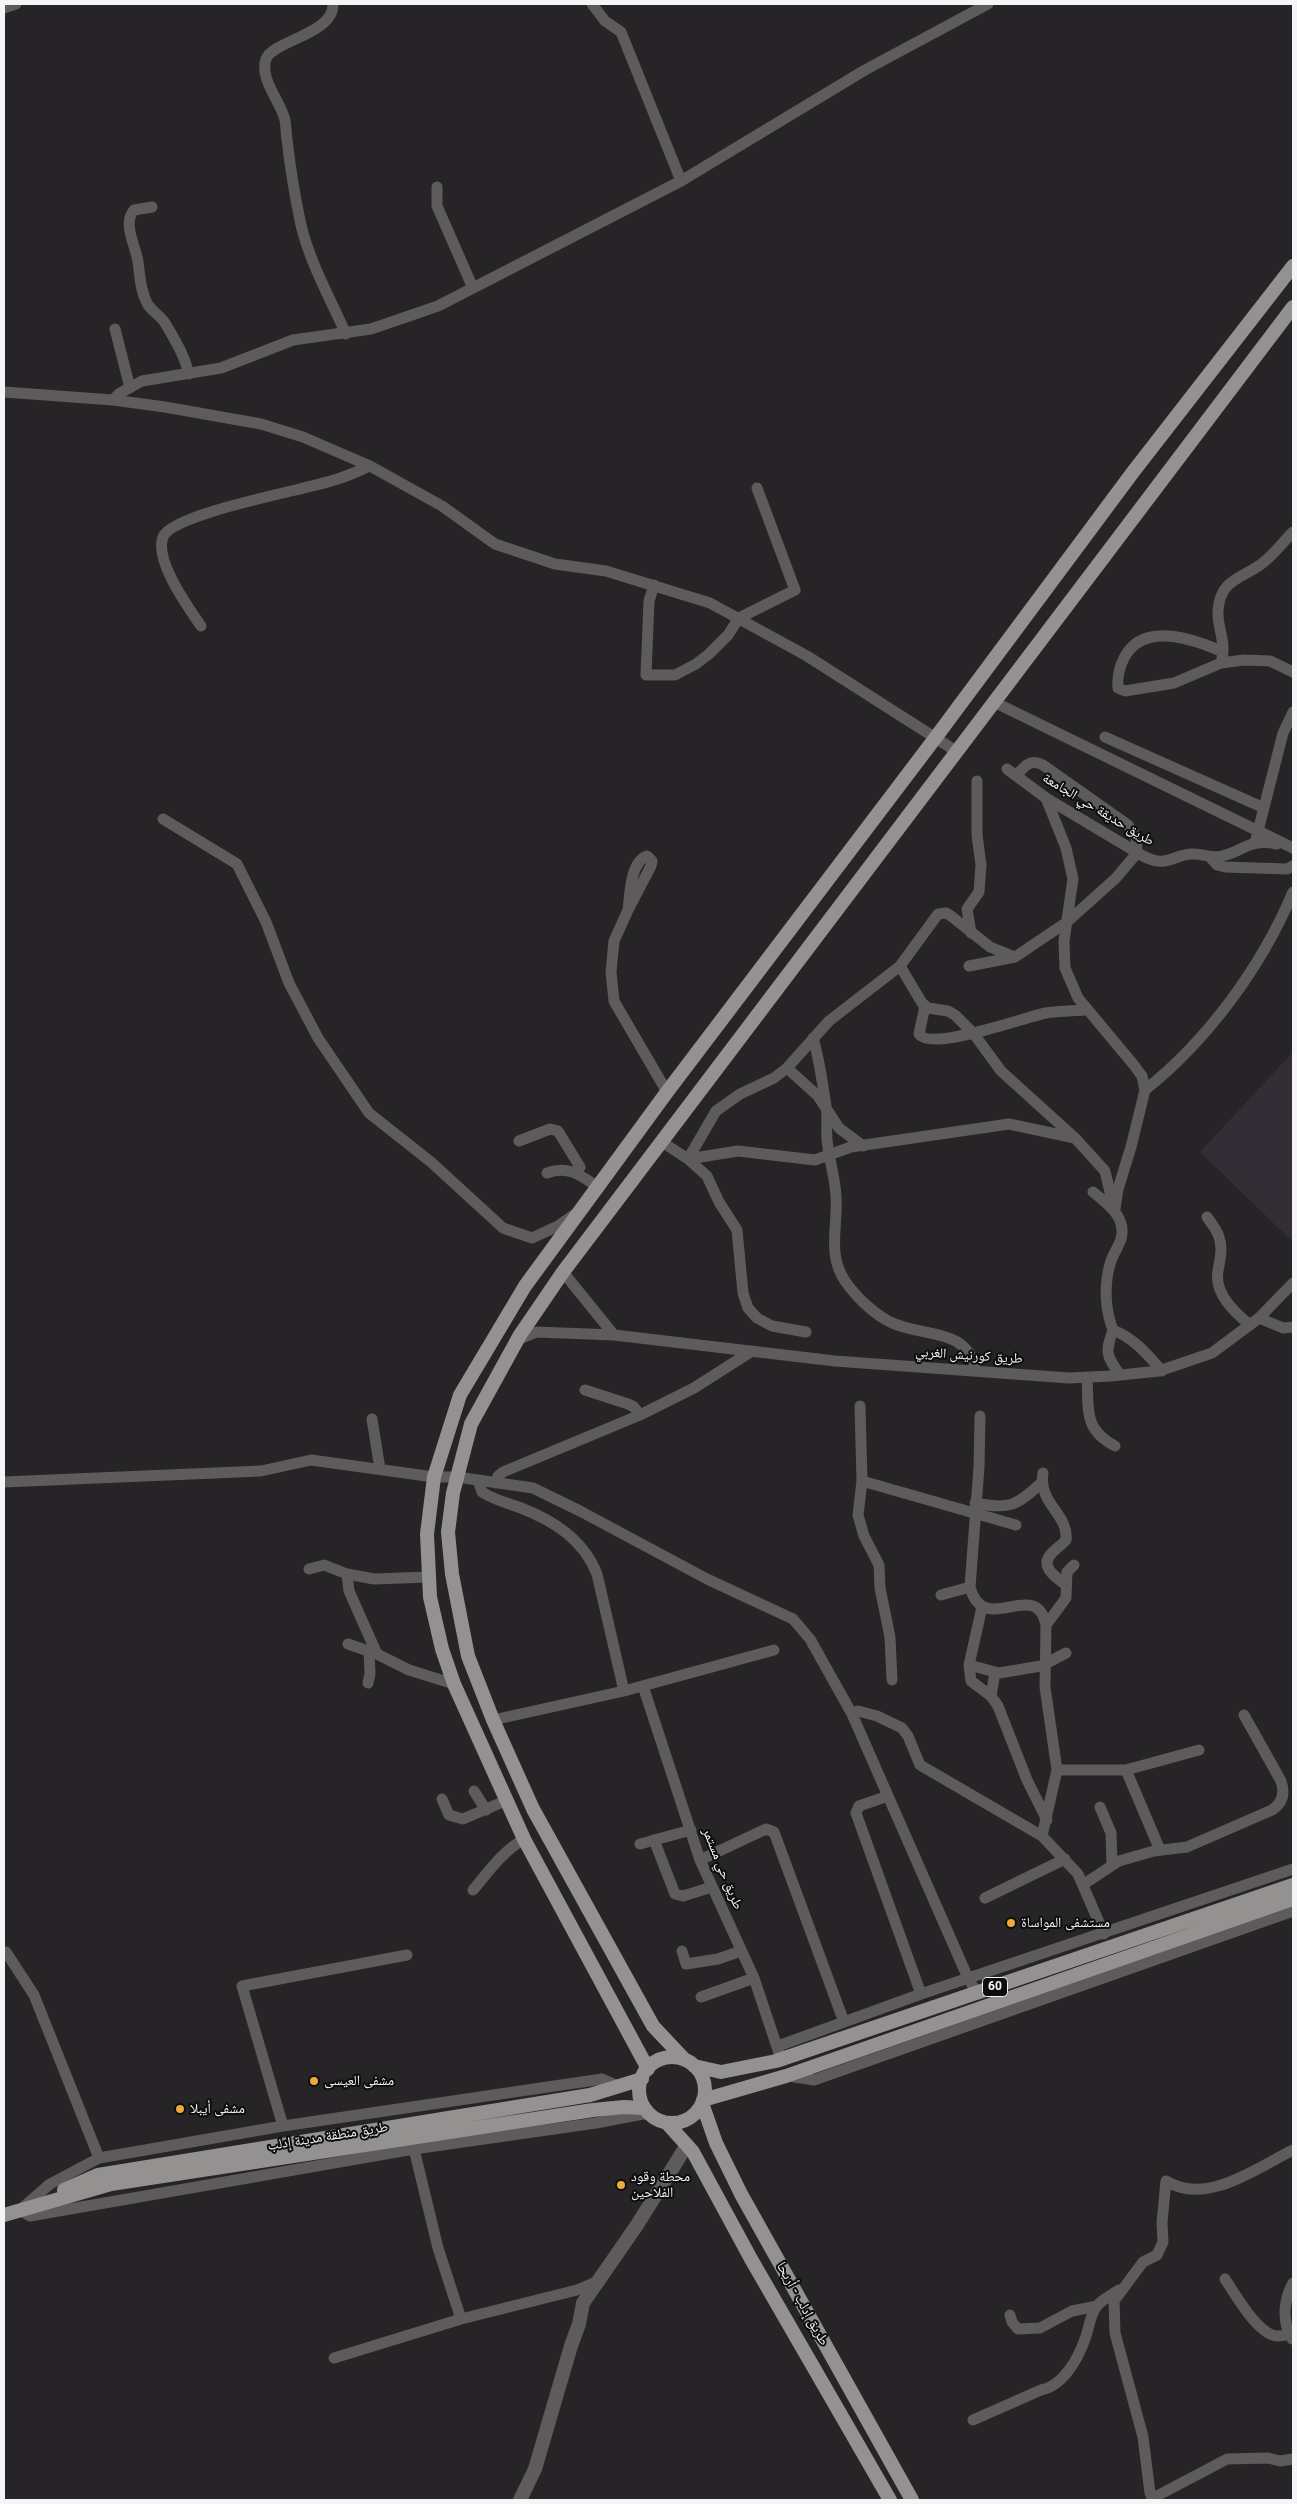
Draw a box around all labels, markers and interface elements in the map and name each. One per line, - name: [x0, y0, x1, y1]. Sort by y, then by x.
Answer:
- street label: طريق حديقة حي الجامعة: [1039, 770, 1157, 850]
- street label: طريق كورنيش الغربي: [915, 1344, 1023, 1368]
- street label: طريق حي مستمر: [698, 1826, 746, 1912]
- place label: مستشفى المواساة: [1021, 1915, 1110, 1931]
- marker: مستشفى المواساة: [1005, 1917, 1017, 1929]
- road number: 60: [982, 1978, 1008, 1996]
- place label: مشفى العيسى: [324, 2073, 394, 2089]
- marker: مشفى العيسى: [308, 2075, 320, 2087]
- place label: مشفى أيبلا: [190, 2101, 245, 2117]
- marker: مشفى أيبلا: [174, 2103, 186, 2115]
- street label: طريق منطقة مدينة إدلب: [266, 2119, 390, 2155]
- place label: محطة وقود الفلاحين: [631, 2169, 690, 2202]
- marker: محطة وقود الفلاحين: [615, 2179, 627, 2191]
- street label: طريق إدلب - أريحا: [772, 2259, 832, 2349]

